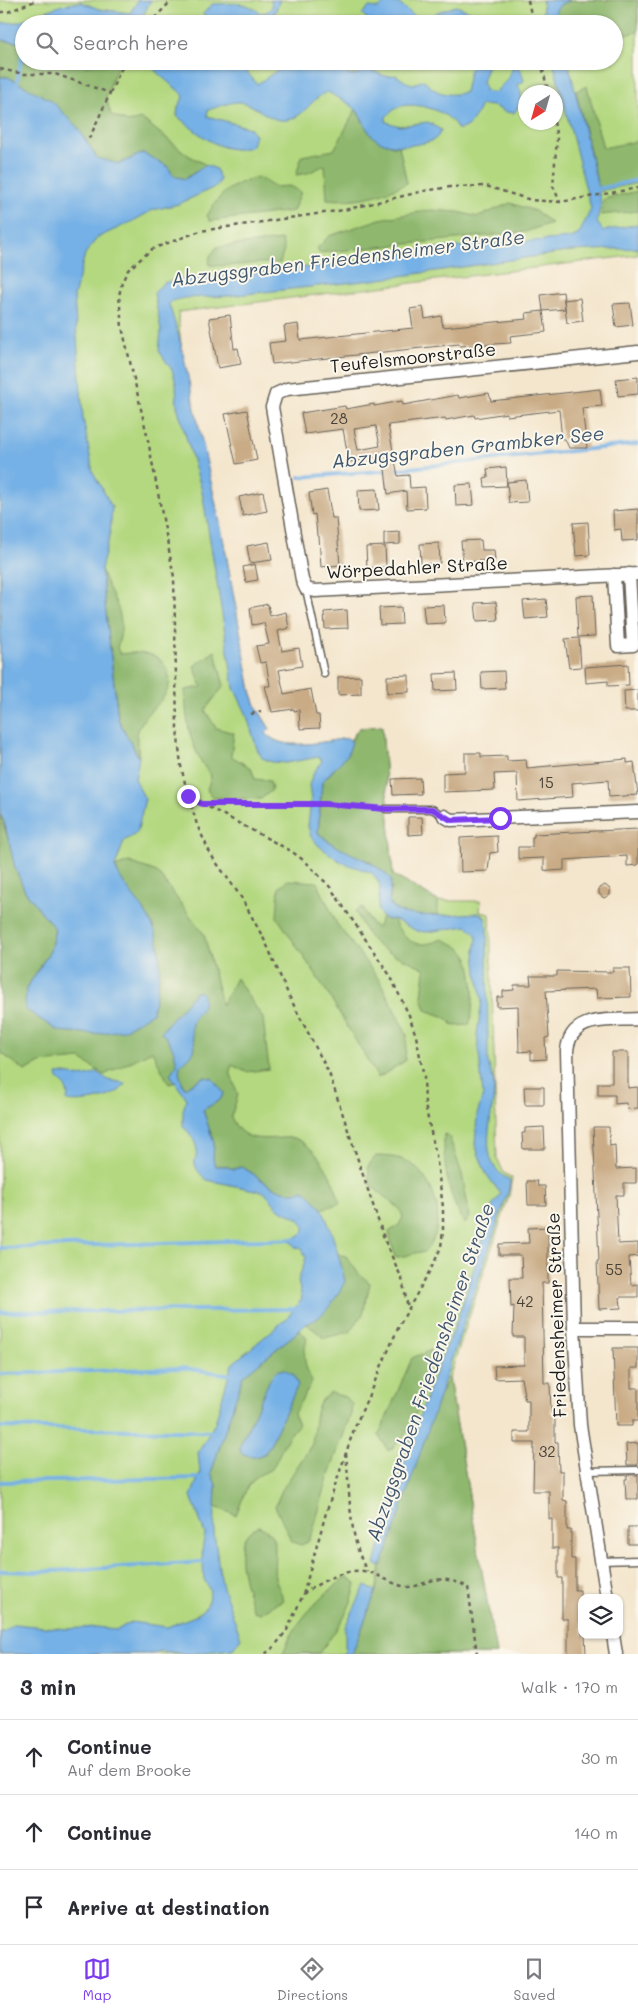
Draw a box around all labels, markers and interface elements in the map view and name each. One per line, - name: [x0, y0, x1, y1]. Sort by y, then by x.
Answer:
- search box: [15, 15, 623, 70]
- icon: search: [33, 29, 61, 57]
- text: Search here: [73, 30, 189, 55]
- north arrow: [518, 85, 563, 130]
- water label: Abzugsgraben Friedensheimer Straße: [170, 223, 526, 292]
- street label: Teufelsmoorstraße: [329, 336, 497, 378]
- house number: 28: [330, 408, 348, 428]
- water label: Abzugsgraben Grambker See: [331, 420, 605, 473]
- street label: Wörpedahler Straße: [326, 550, 508, 584]
- house number: 15: [538, 772, 554, 792]
- route end: [177, 785, 200, 808]
- route start: [489, 807, 512, 830]
- water label: Abzugsgraben Friedensheimer Straße: [360, 1200, 499, 1544]
- street label: Friedensheimer Straße: [540, 1212, 572, 1418]
- house number: 55: [605, 1259, 623, 1279]
- house number: 42: [516, 1291, 534, 1311]
- house number: 32: [538, 1441, 556, 1461]
- map controls: [578, 1594, 623, 1639]
- button: layers: [578, 1594, 623, 1639]
- text: 3 min: [20, 1673, 76, 1700]
- text: Walk · 170 m: [520, 1676, 618, 1697]
- text: Continue: [67, 1734, 152, 1759]
- icon: ahead: [20, 1743, 48, 1771]
- text: 30 m: [581, 1747, 618, 1768]
- text: Auf dem Brooke: [67, 1759, 191, 1780]
- icon: ahead: [20, 1818, 48, 1846]
- text: Continue: [67, 1820, 152, 1845]
- text: 140 m: [574, 1822, 618, 1843]
- icon: arrive: [20, 1893, 48, 1921]
- text: Arrive at destination: [67, 1895, 270, 1920]
- tab: Map: [83, 1955, 111, 2004]
- tab: Directions: [277, 1955, 348, 2004]
- tab: Saved: [514, 1955, 555, 2004]

